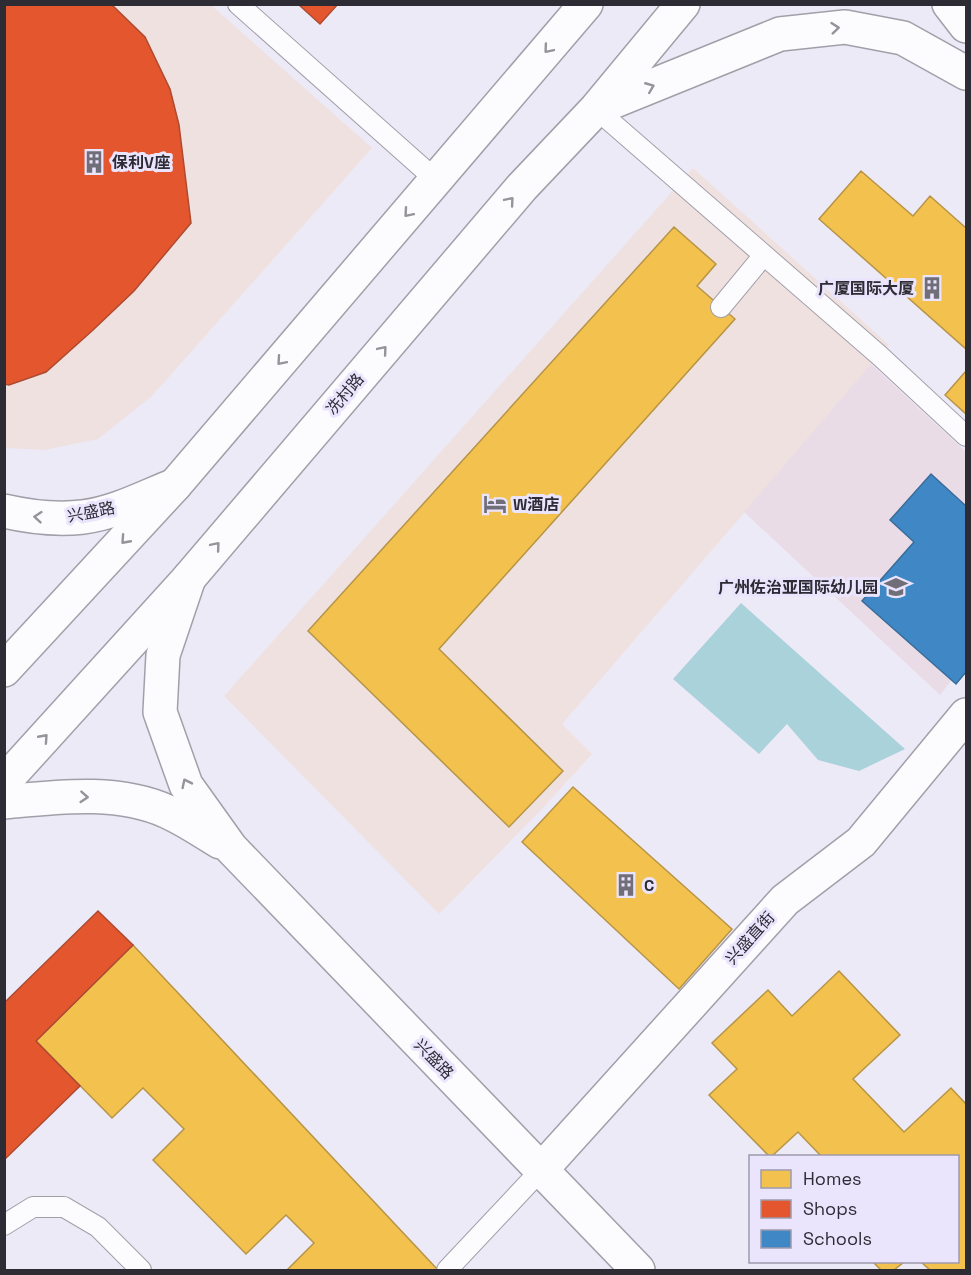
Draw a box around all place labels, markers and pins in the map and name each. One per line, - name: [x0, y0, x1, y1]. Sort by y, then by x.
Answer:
- building icon: 保利V座: [81, 149, 107, 175]
- place label: 保利V座: [112, 152, 170, 173]
- building icon: 广厦国际大厦: [919, 275, 945, 301]
- place label: 广厦国际大厦: [818, 278, 914, 299]
- hotel icon: W酒店: [482, 491, 508, 517]
- place label: W酒店: [513, 494, 559, 515]
- school or university icon: 广州佐治亚国际幼儿园: [883, 574, 909, 600]
- place label: 广州佐治亚国际幼儿园: [718, 577, 878, 598]
- building icon: C: [613, 872, 639, 898]
- place label: C: [644, 875, 654, 896]

